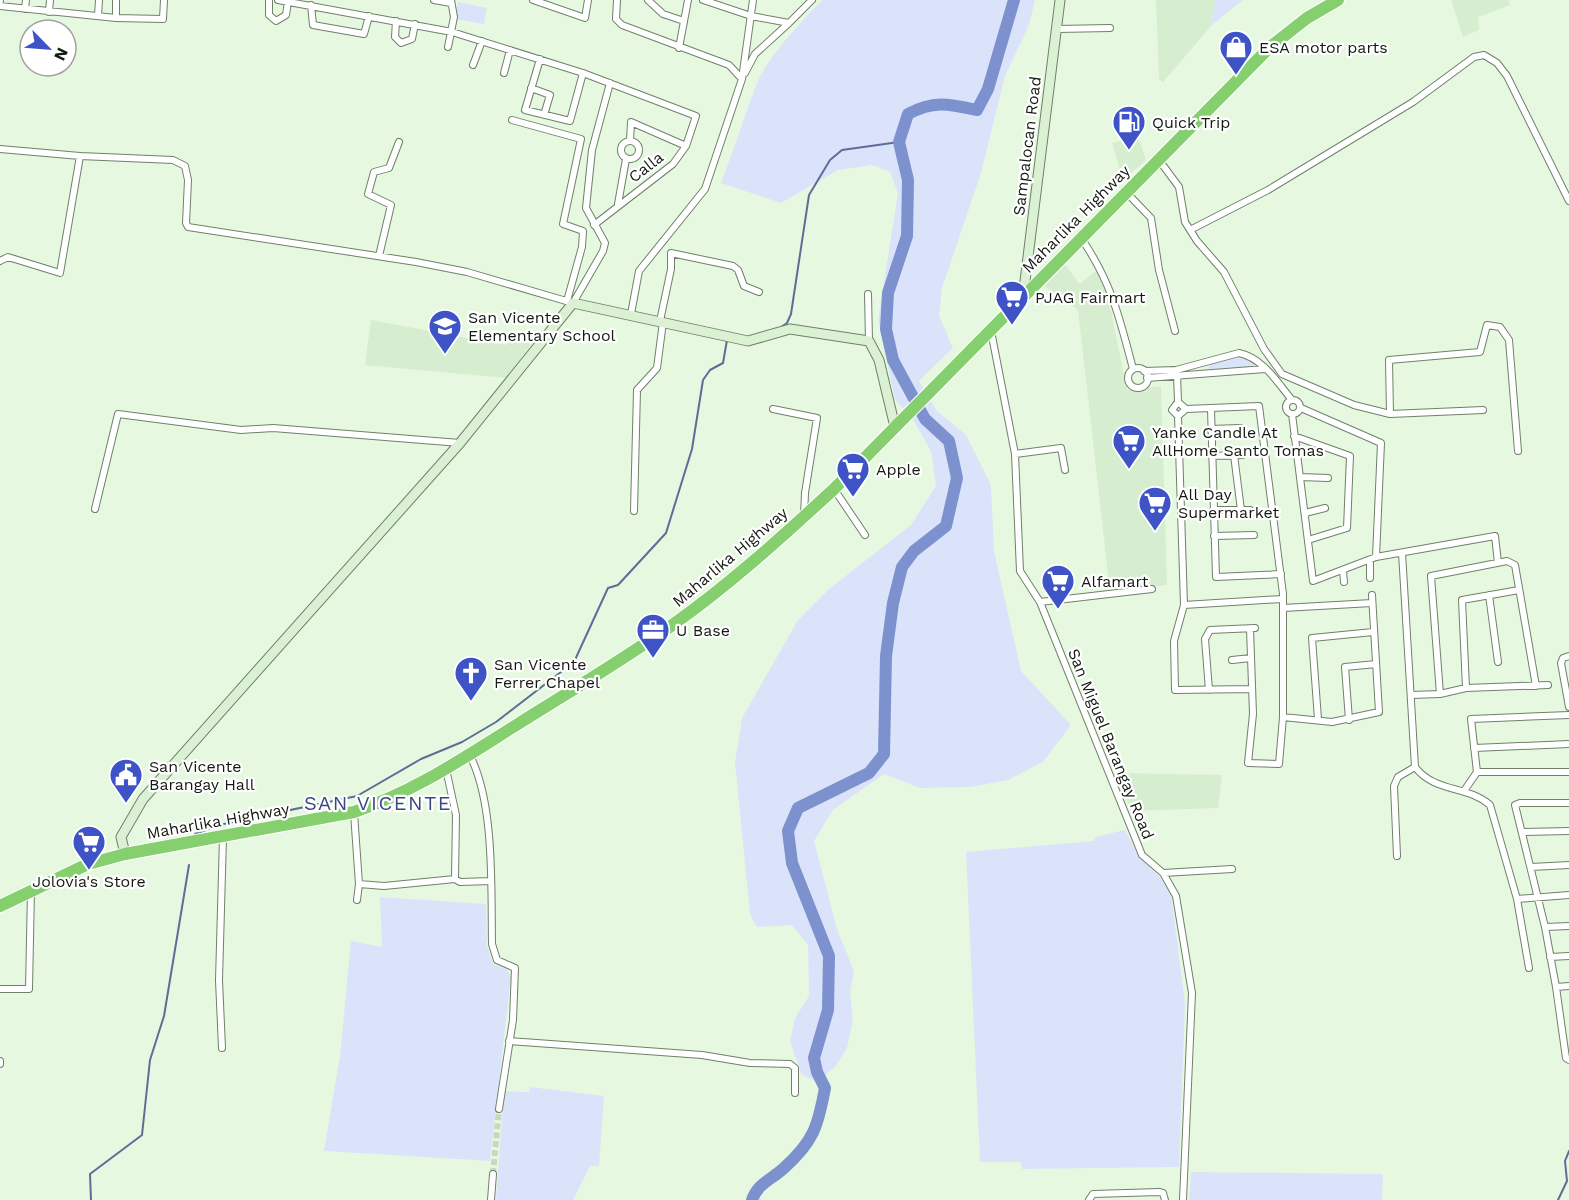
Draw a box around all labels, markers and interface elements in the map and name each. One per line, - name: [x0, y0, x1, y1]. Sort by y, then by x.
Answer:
- north arrow: [18, 18, 78, 78]
- shop icon: ESA motor parts: [1218, 29, 1254, 76]
- place label: ESA motor parts: [1259, 38, 1388, 57]
- text: N: [50, 45, 72, 64]
- street label: Sampalocan Road: [1009, 75, 1045, 217]
- fuel station icon: Quick Trip: [1111, 104, 1147, 151]
- place label: Quick Trip: [1152, 113, 1230, 132]
- street label: Calla: [625, 148, 667, 186]
- street label: Maharlika Highway: [1018, 161, 1134, 277]
- supermarket icon: PJAG Fairmart: [994, 279, 1030, 326]
- place label: PJAG Fairmart: [1035, 288, 1146, 307]
- school or university icon: San Vicente Elementary School: [427, 308, 463, 355]
- place label: San Vicente Elementary School: [468, 308, 616, 345]
- supermarket icon: Yanke Candle At AllHome Santo Tomas: [1111, 423, 1147, 470]
- place label: Yanke Candle At AllHome Santo Tomas: [1152, 423, 1324, 460]
- supermarket icon: Apple: [835, 451, 871, 498]
- place label: Apple: [876, 460, 921, 479]
- supermarket icon: All Day Supermarket: [1137, 485, 1173, 532]
- place label: All Day Supermarket: [1178, 485, 1279, 522]
- street label: Maharlika Highway: [668, 503, 792, 611]
- supermarket icon: Alfamart: [1040, 563, 1076, 610]
- place label: Alfamart: [1081, 572, 1149, 591]
- office icon: U Base: [635, 612, 671, 659]
- place label: U Base: [676, 621, 730, 640]
- street label: San Miguel Barangay Road: [1064, 646, 1158, 842]
- church icon: San Vicente Ferrer Chapel: [453, 655, 489, 702]
- place label: San Vicente Ferrer Chapel: [494, 655, 600, 692]
- public building icon: San Vicente Barangay Hall: [108, 757, 144, 804]
- place label: San Vicente Barangay Hall: [149, 757, 255, 794]
- district label: SAN VICENTE: [304, 791, 452, 815]
- street label: Maharlika Highway: [145, 799, 292, 843]
- supermarket icon: Jolovia's Store: [71, 824, 107, 871]
- place label: Jolovia's Store: [32, 872, 146, 891]

